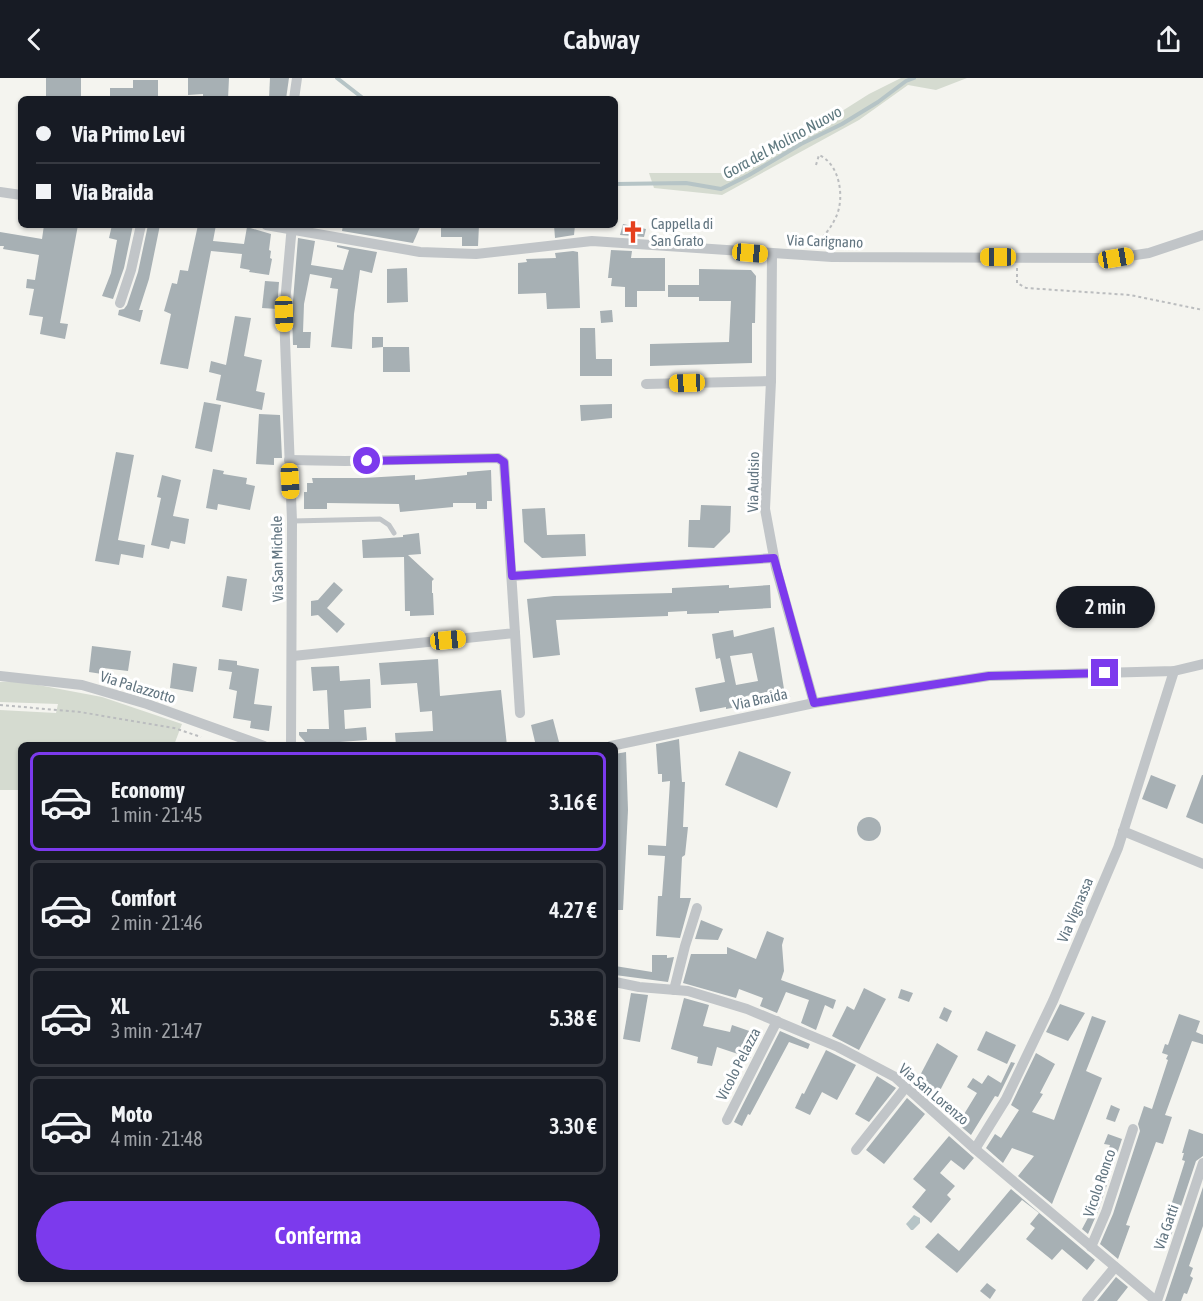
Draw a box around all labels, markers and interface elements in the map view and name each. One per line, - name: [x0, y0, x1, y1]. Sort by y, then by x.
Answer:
- icon: back: [18, 23, 51, 56]
- icon: share: [1152, 23, 1185, 56]
- text: Cabway: [563, 24, 640, 55]
- water label: Gora del Molino Nuovo: [719, 102, 845, 182]
- text: Via Primo Levi: [72, 121, 185, 147]
- text: Via Braida: [72, 179, 154, 205]
- place label: Cappella di San Grato: [651, 215, 713, 249]
- church icon: Cappella di San Grato: [620, 219, 646, 245]
- street label: Via Carignano: [786, 231, 864, 251]
- car: [731, 242, 769, 264]
- car: [1097, 246, 1135, 270]
- car: [980, 248, 1016, 266]
- car: [274, 296, 294, 332]
- car: [669, 373, 705, 393]
- route start: [353, 447, 380, 474]
- street label: Via Audisio: [744, 451, 762, 513]
- car: [280, 463, 300, 499]
- street label: Via San Michele: [268, 516, 286, 602]
- callout: 2 min: [1056, 586, 1154, 628]
- text: 2 min: [1085, 595, 1126, 618]
- car: [429, 629, 467, 651]
- route end: [1091, 659, 1118, 686]
- street label: Via Palazzotto: [98, 667, 178, 707]
- street label: Via Braida: [731, 685, 789, 713]
- icon: car: [39, 775, 93, 829]
- text: Economy: [111, 777, 185, 803]
- text: 3.16 €: [549, 789, 597, 815]
- text: 1 min · 21:45: [111, 803, 203, 826]
- street label: Via Vignassa: [1054, 875, 1096, 945]
- icon: car: [39, 883, 93, 937]
- text: Comfort: [111, 885, 176, 911]
- text: 4.27 €: [549, 897, 597, 923]
- text: 2 min · 21:46: [111, 911, 203, 934]
- icon: car: [39, 991, 93, 1045]
- text: XL: [111, 993, 129, 1019]
- text: 5.38 €: [549, 1005, 597, 1031]
- text: 3 min · 21:47: [111, 1019, 203, 1042]
- street label: Vicolo Pelazza: [712, 1025, 764, 1103]
- street label: Via San Lorenzo: [896, 1060, 972, 1128]
- icon: car: [39, 1099, 93, 1153]
- text: Moto: [111, 1101, 153, 1127]
- text: 3.30 €: [549, 1113, 597, 1139]
- text: 4 min · 21:48: [111, 1127, 203, 1150]
- street label: Vicolo Ronco: [1079, 1147, 1119, 1219]
- button: Conferma: [36, 1201, 600, 1270]
- street label: Via Gatti: [1150, 1202, 1182, 1252]

